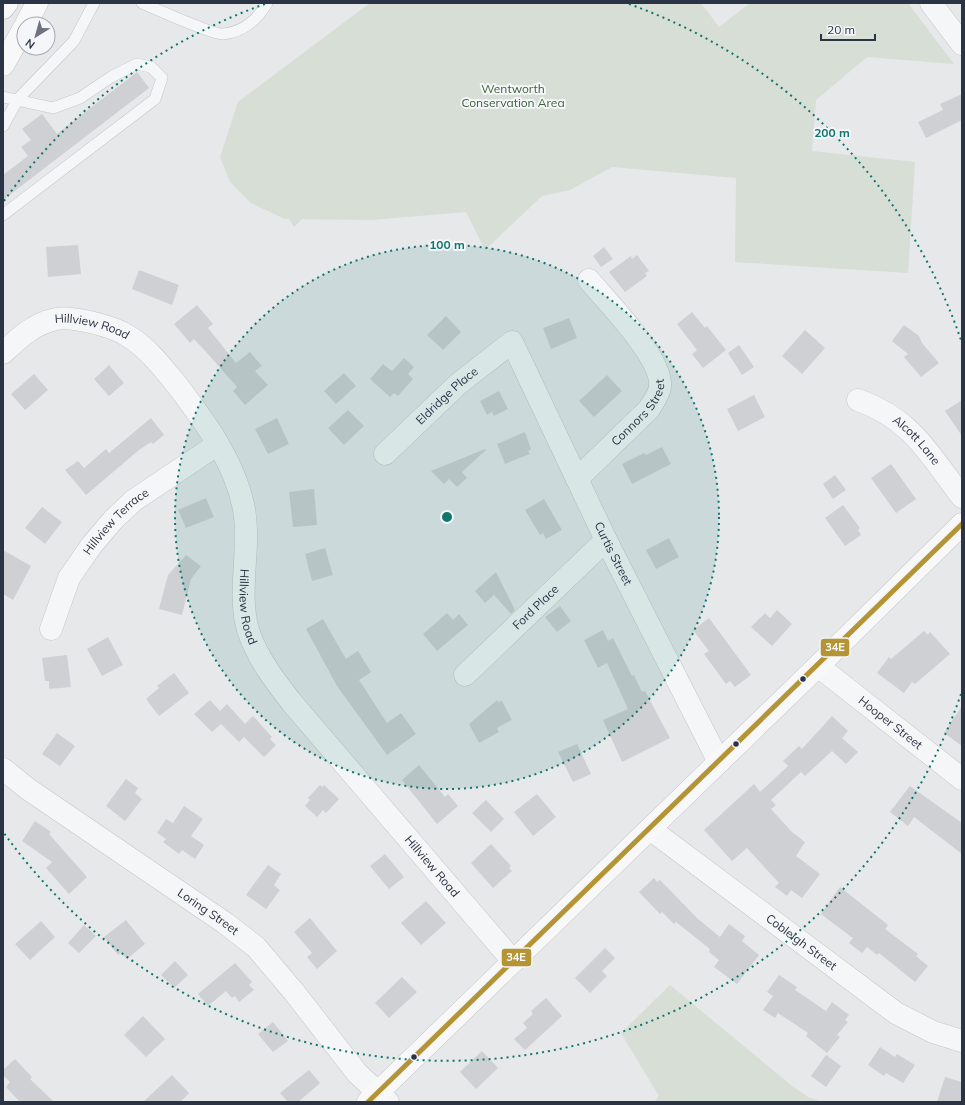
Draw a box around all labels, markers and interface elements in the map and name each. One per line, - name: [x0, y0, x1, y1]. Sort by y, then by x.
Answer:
- north arrow: [16, 16, 56, 56]
- scale bar: [821, 16, 875, 42]
- text: 20 m: [827, 22, 855, 37]
- text: N: [22, 36, 38, 52]
- park label: Wentworth Conservation Area: [461, 81, 565, 110]
- text: 200 m: [814, 125, 850, 140]
- text: 100 m: [429, 237, 465, 252]
- street label: Hillview Road: [54, 310, 133, 342]
- street label: Eldridge Place: [412, 364, 481, 427]
- street label: Connors Street: [608, 378, 667, 449]
- street label: Alcott Lane: [890, 412, 944, 468]
- street label: Hillview Terrace: [79, 485, 151, 557]
- centre of rings: [440, 510, 454, 524]
- street label: Curtis Street: [591, 519, 636, 588]
- street label: Hillview Road: [237, 569, 261, 647]
- street label: Ford Place: [509, 581, 562, 632]
- line badge: 34E: [820, 638, 850, 657]
- text: 34E: [825, 640, 845, 654]
- unlabelled marker: [798, 674, 808, 684]
- street label: Hooper Street: [856, 693, 926, 752]
- unlabelled marker: [731, 739, 741, 749]
- street label: Hillview Road: [402, 832, 463, 900]
- street label: Loring Street: [175, 885, 242, 938]
- street label: Cobleigh Street: [763, 910, 840, 973]
- line badge: 34E: [501, 948, 532, 967]
- text: 34E: [506, 950, 526, 964]
- unlabelled marker: [409, 1052, 419, 1062]

